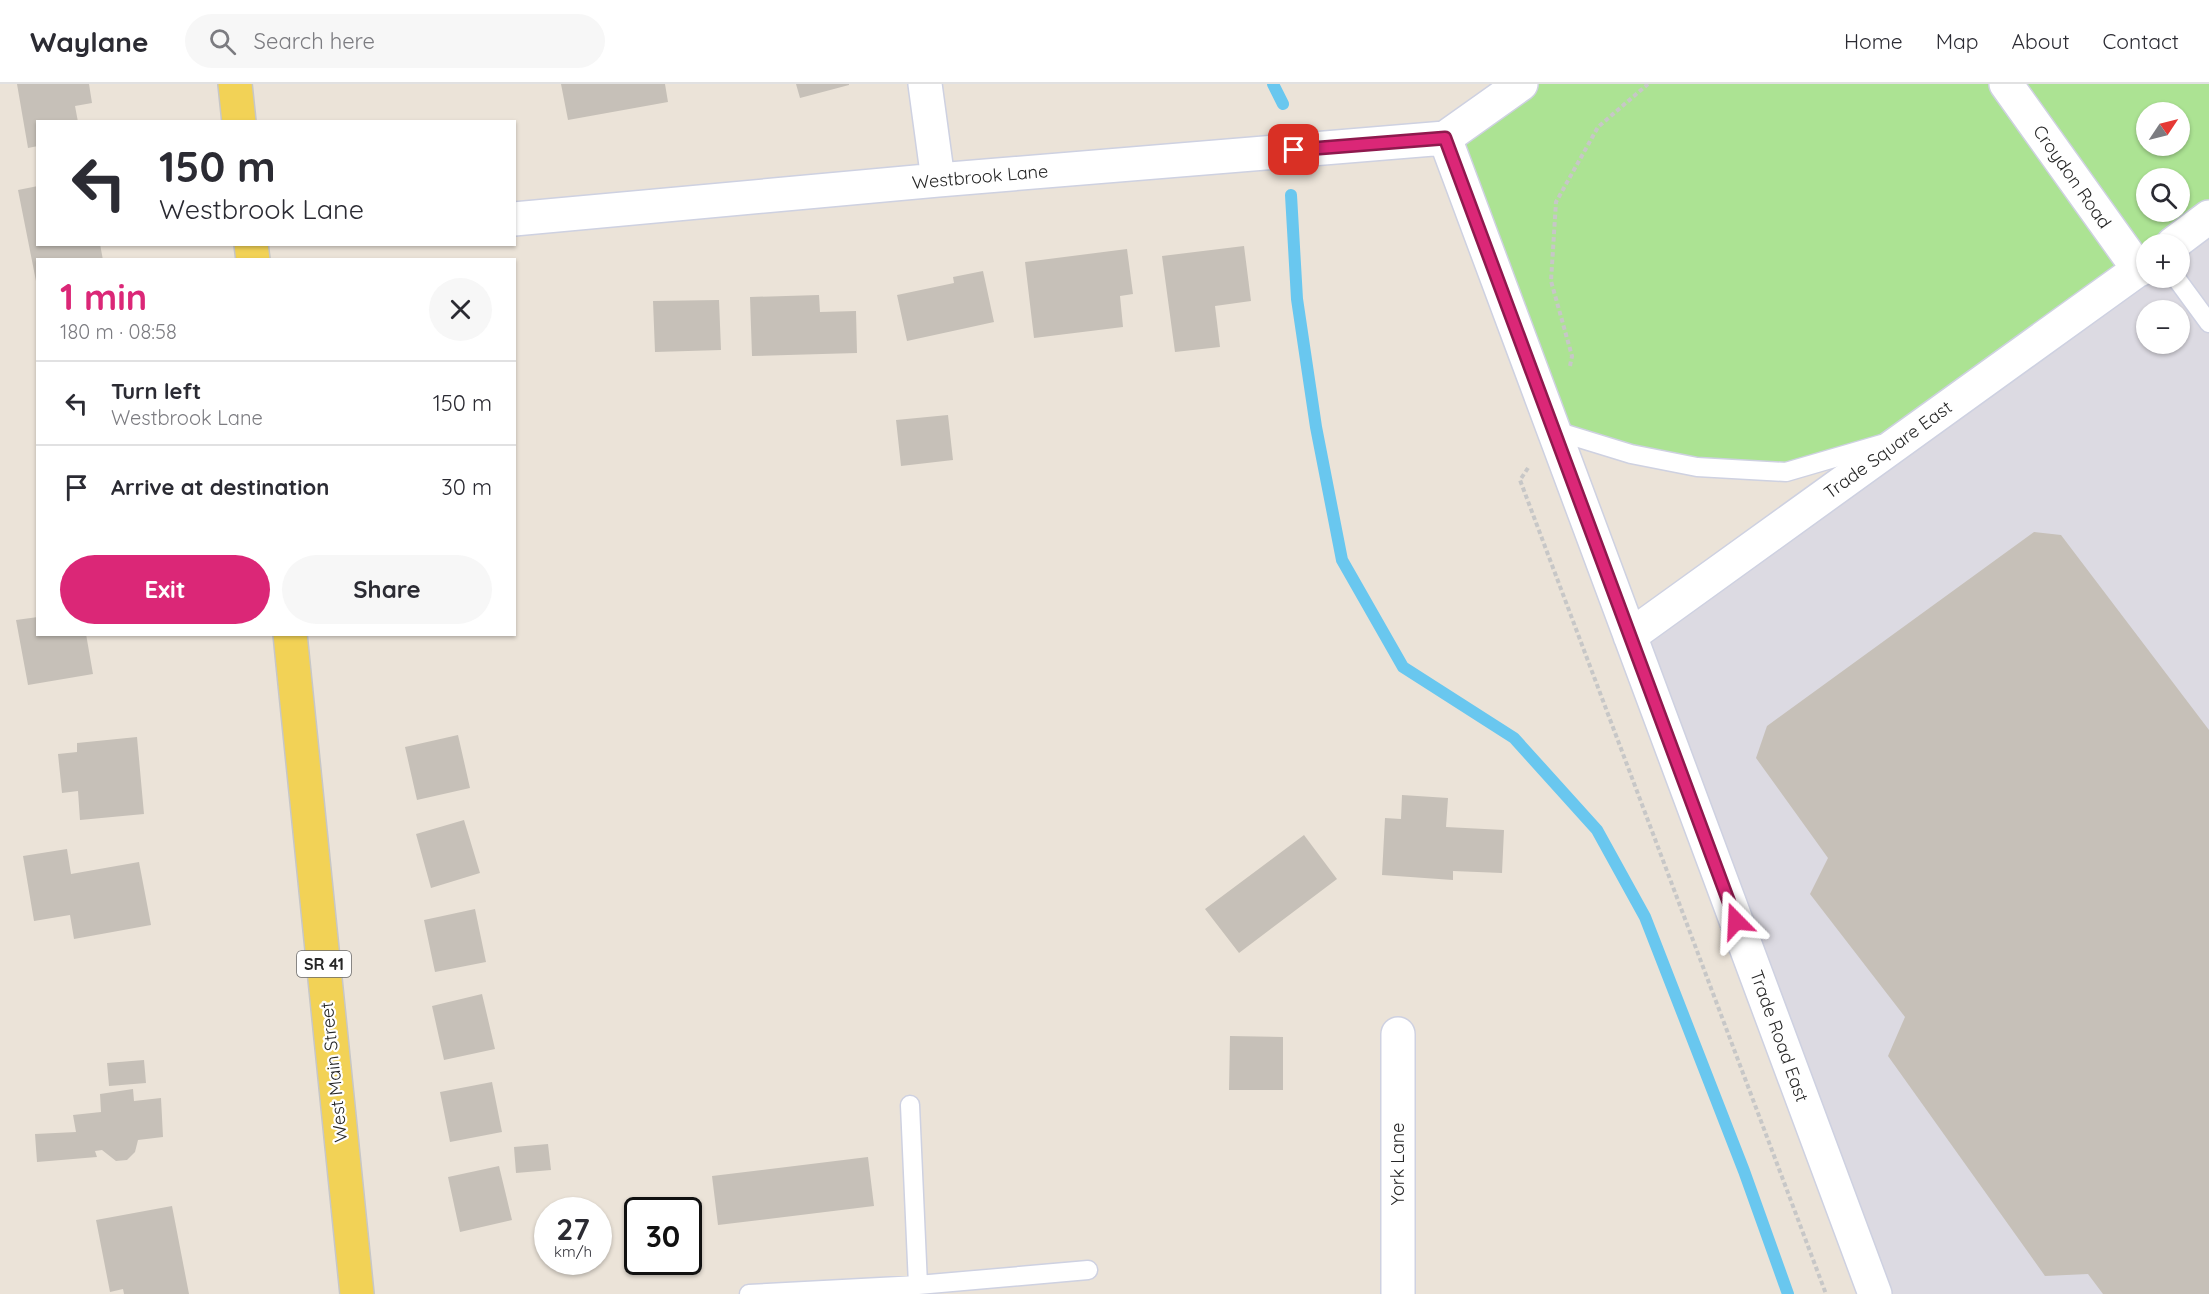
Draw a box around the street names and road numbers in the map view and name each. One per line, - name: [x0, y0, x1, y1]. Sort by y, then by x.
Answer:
- street label: Croydon Road: [2028, 121, 2117, 233]
- street label: Westbrook Lane: [911, 159, 1049, 194]
- street label: Trade Square East: [1819, 395, 1956, 504]
- road number: SR 41: [297, 951, 351, 977]
- street label: Trade Road East: [1745, 967, 1814, 1105]
- street label: West Main Street: [315, 1001, 352, 1143]
- street label: York Lane: [1386, 1123, 1409, 1205]

